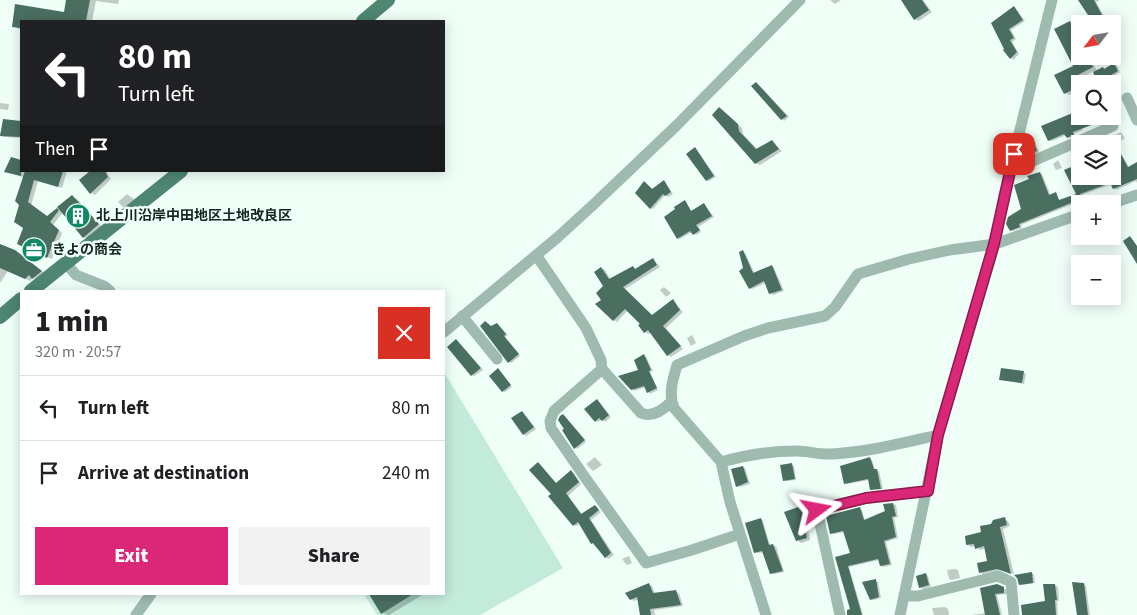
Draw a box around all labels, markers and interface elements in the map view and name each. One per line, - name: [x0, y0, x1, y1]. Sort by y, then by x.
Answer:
- north arrow: [1071, 15, 1121, 65]
- map controls: [1071, 15, 1121, 305]
- text: 80 m: [118, 32, 192, 82]
- icon: left: [35, 40, 100, 105]
- button: search: [1071, 75, 1121, 125]
- text: Turn left: [118, 78, 194, 110]
- pin: [993, 133, 1035, 175]
- icon: arrive: [85, 135, 113, 163]
- button: layers: [1071, 135, 1121, 185]
- text: Then: [35, 136, 75, 163]
- icon: arrive: [1000, 140, 1028, 168]
- button: +: [1071, 195, 1121, 245]
- building icon: 北上川沿岸中田地区土地改良区: [65, 203, 91, 229]
- place label: 北上川沿岸中田地区土地改良区: [96, 206, 292, 226]
- office icon: きよの商会: [21, 237, 47, 263]
- place label: きよの商会: [52, 240, 122, 260]
- button: −: [1071, 255, 1121, 305]
- text: 1 min: [35, 300, 109, 343]
- button: close: [378, 307, 430, 359]
- text: 320 m · 20:57: [35, 341, 122, 363]
- icon: left: [35, 394, 63, 422]
- text: Turn left: [78, 395, 149, 422]
- text: 80 m: [392, 395, 430, 422]
- icon: arrive: [35, 459, 63, 487]
- text: Arrive at destination: [78, 460, 249, 487]
- text: 240 m: [382, 460, 430, 487]
- position arrow: [790, 483, 842, 535]
- button: Exit: [35, 527, 228, 585]
- button: Share: [238, 527, 430, 585]

